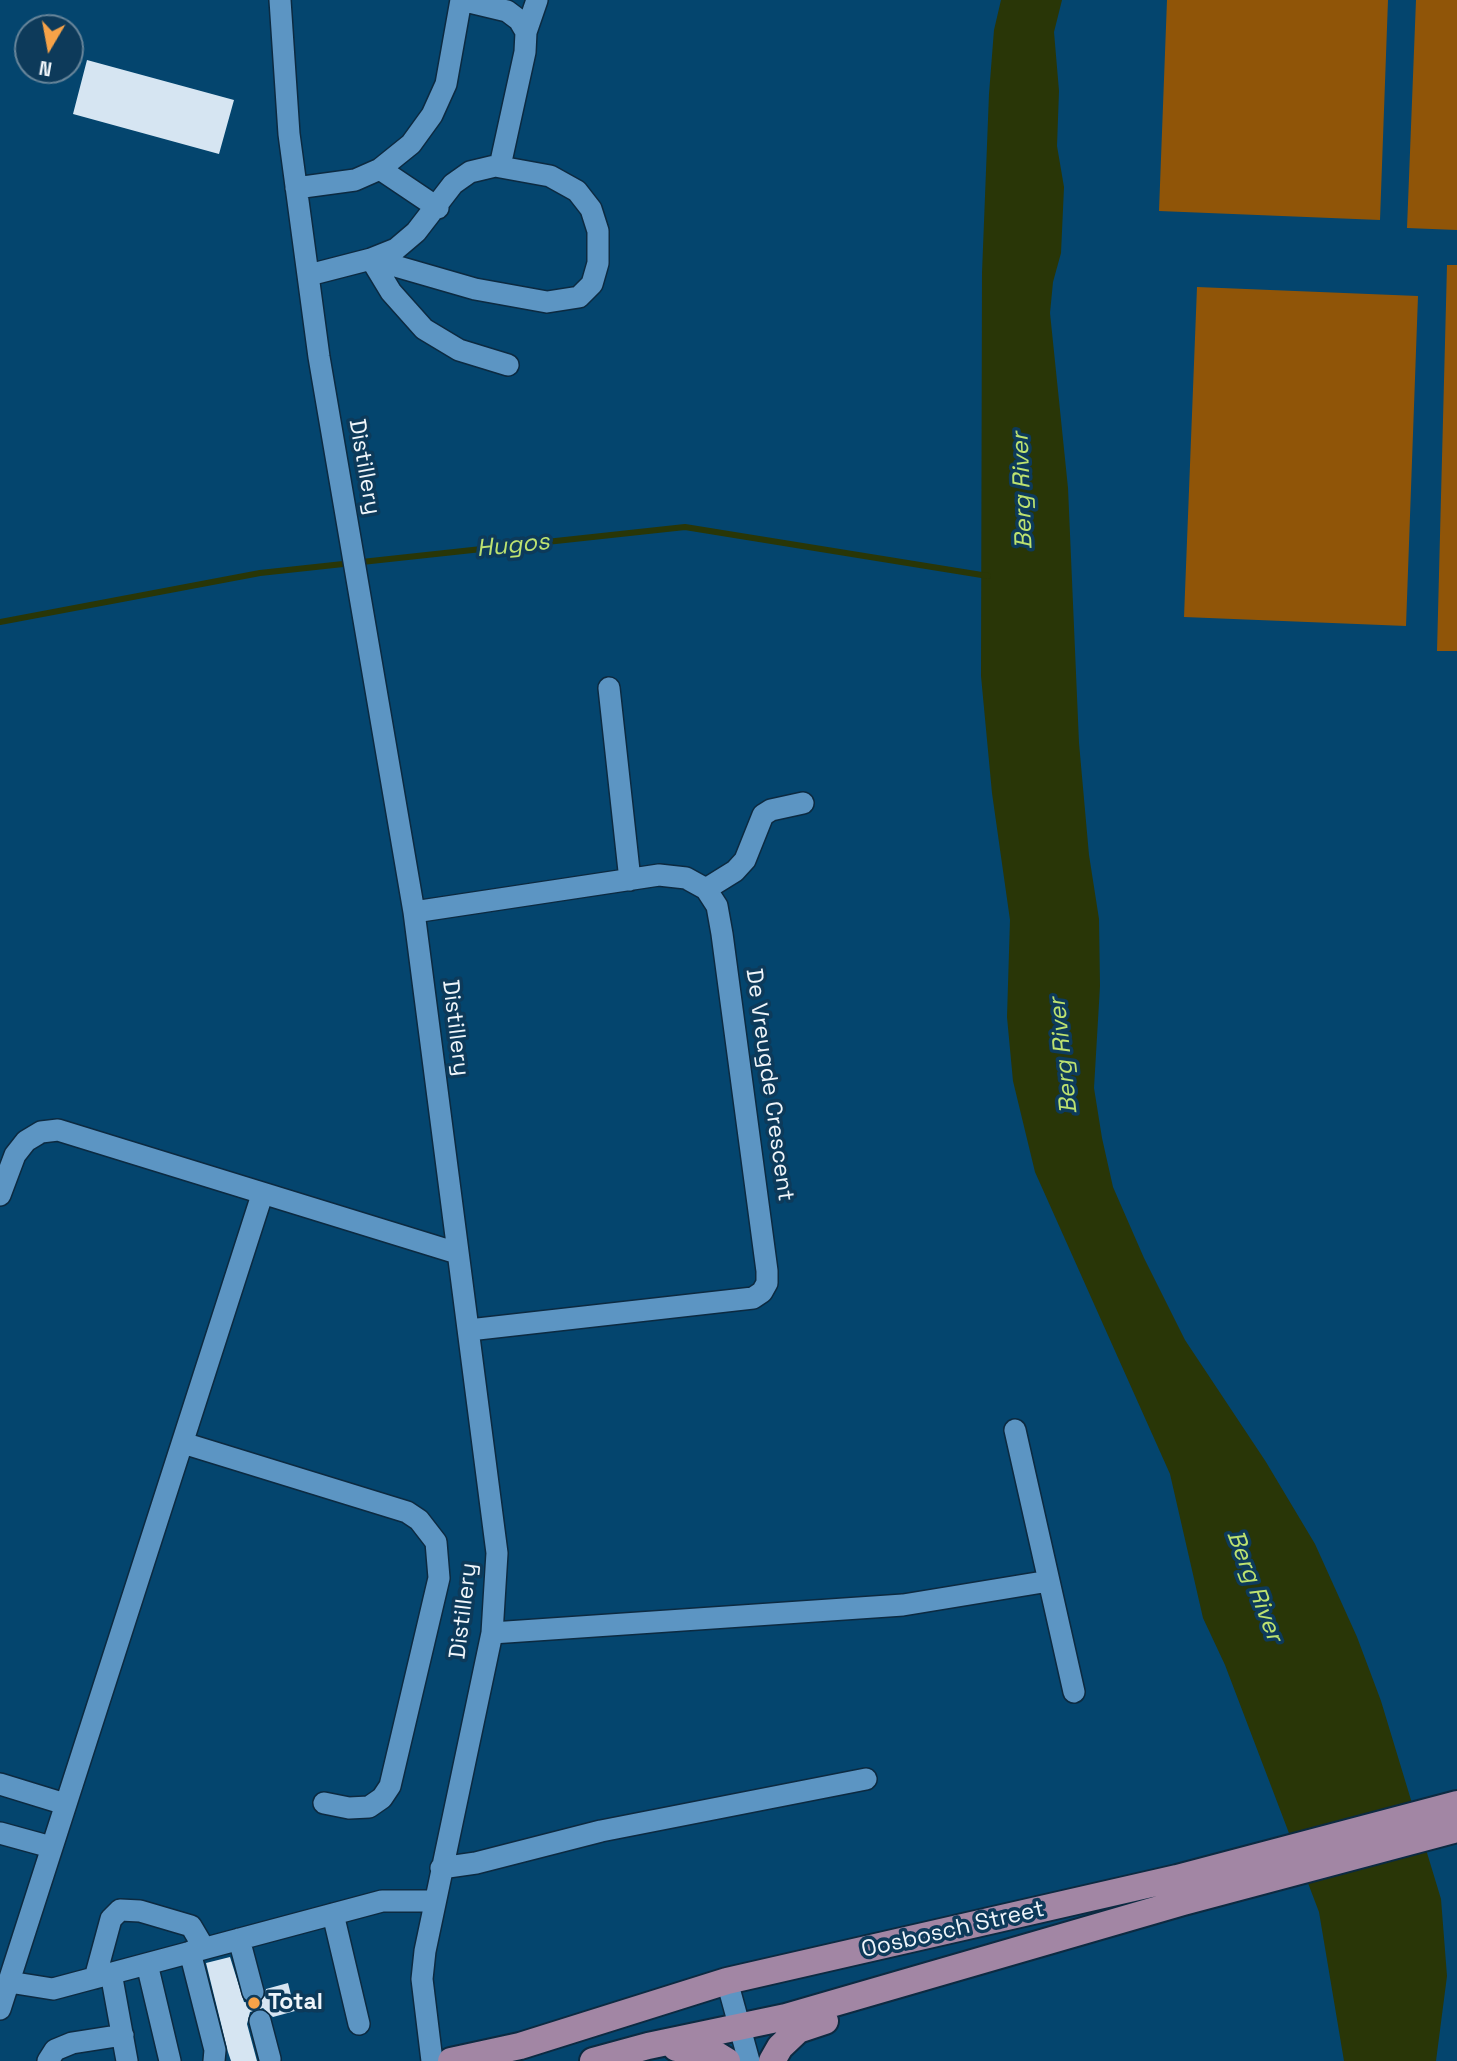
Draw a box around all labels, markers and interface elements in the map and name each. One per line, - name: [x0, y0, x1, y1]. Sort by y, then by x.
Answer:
- north arrow: [14, 14, 84, 84]
- text: N: [37, 55, 54, 82]
- street label: Distillery: [342, 417, 386, 517]
- water label: Berg River: [1007, 432, 1039, 550]
- water label: Hugos: [475, 528, 551, 564]
- street label: De Vreugde Crescent: [739, 967, 799, 1203]
- street label: Distillery: [435, 978, 475, 1078]
- water label: Berg River: [1044, 996, 1084, 1116]
- water label: Berg River: [1220, 1526, 1288, 1646]
- street label: Distillery: [444, 1561, 484, 1661]
- street label: Oosbosch Street: [859, 1896, 1047, 1964]
- place label: Total: [268, 1989, 323, 2017]
- marker: Total: [246, 1995, 262, 2011]

